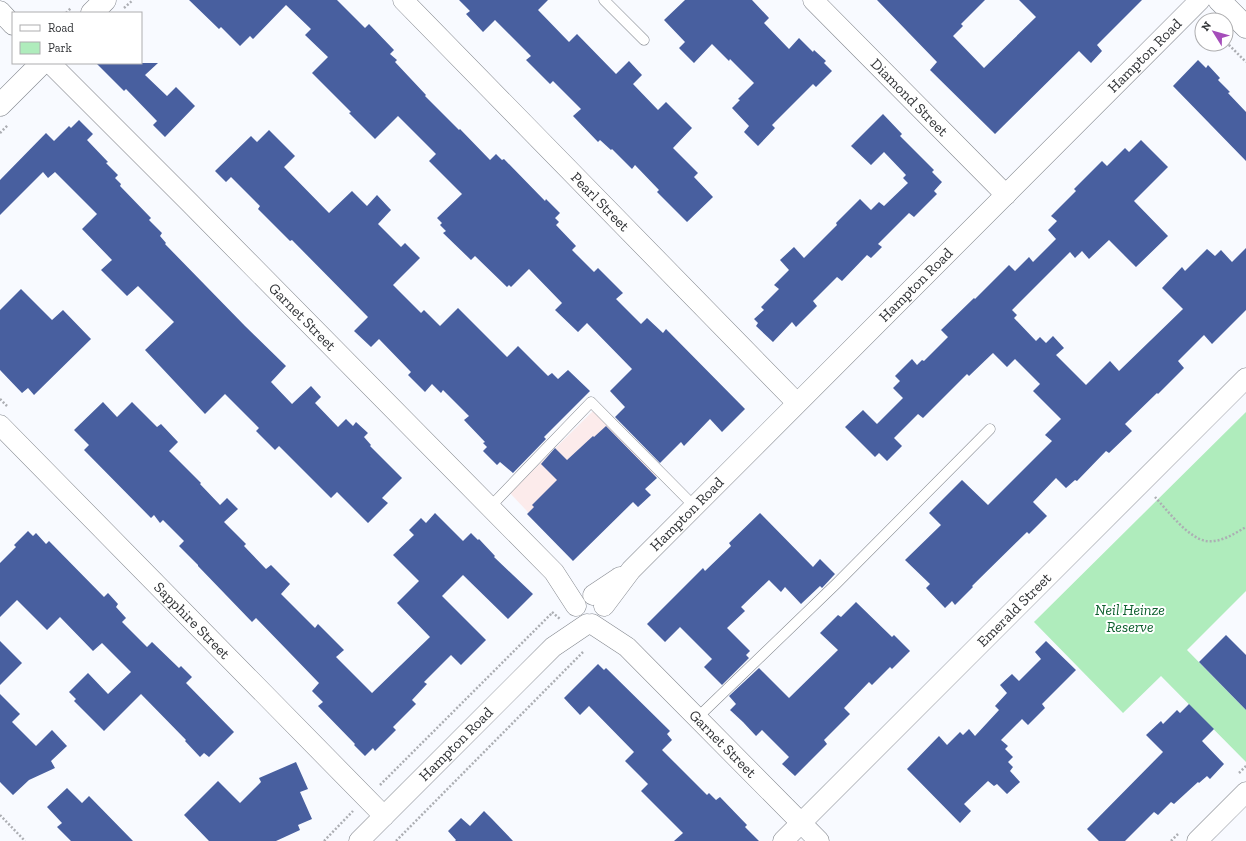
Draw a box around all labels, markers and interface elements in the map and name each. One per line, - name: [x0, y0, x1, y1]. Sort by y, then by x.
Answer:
- legend: [12, 12, 142, 64]
- north arrow: [1194, 12, 1234, 52]
- street label: Hampton Road: [1104, 14, 1186, 96]
- text: N: [1199, 19, 1215, 34]
- text: Road: [48, 21, 74, 35]
- text: Park: [48, 41, 73, 55]
- street label: Diamond Street: [867, 55, 952, 140]
- street label: Pearl Street: [567, 168, 633, 235]
- street label: Hampton Road: [875, 243, 957, 326]
- street label: Garnet Street: [265, 279, 340, 355]
- street label: Hampton Road: [646, 473, 728, 555]
- street label: Emerald Street: [973, 569, 1055, 651]
- street label: Sapphire Street: [150, 578, 234, 663]
- park label: Neil Heinze Reserve: [1095, 601, 1165, 636]
- street label: Hampton Road: [415, 703, 497, 785]
- street label: Garnet Street: [685, 706, 760, 782]

